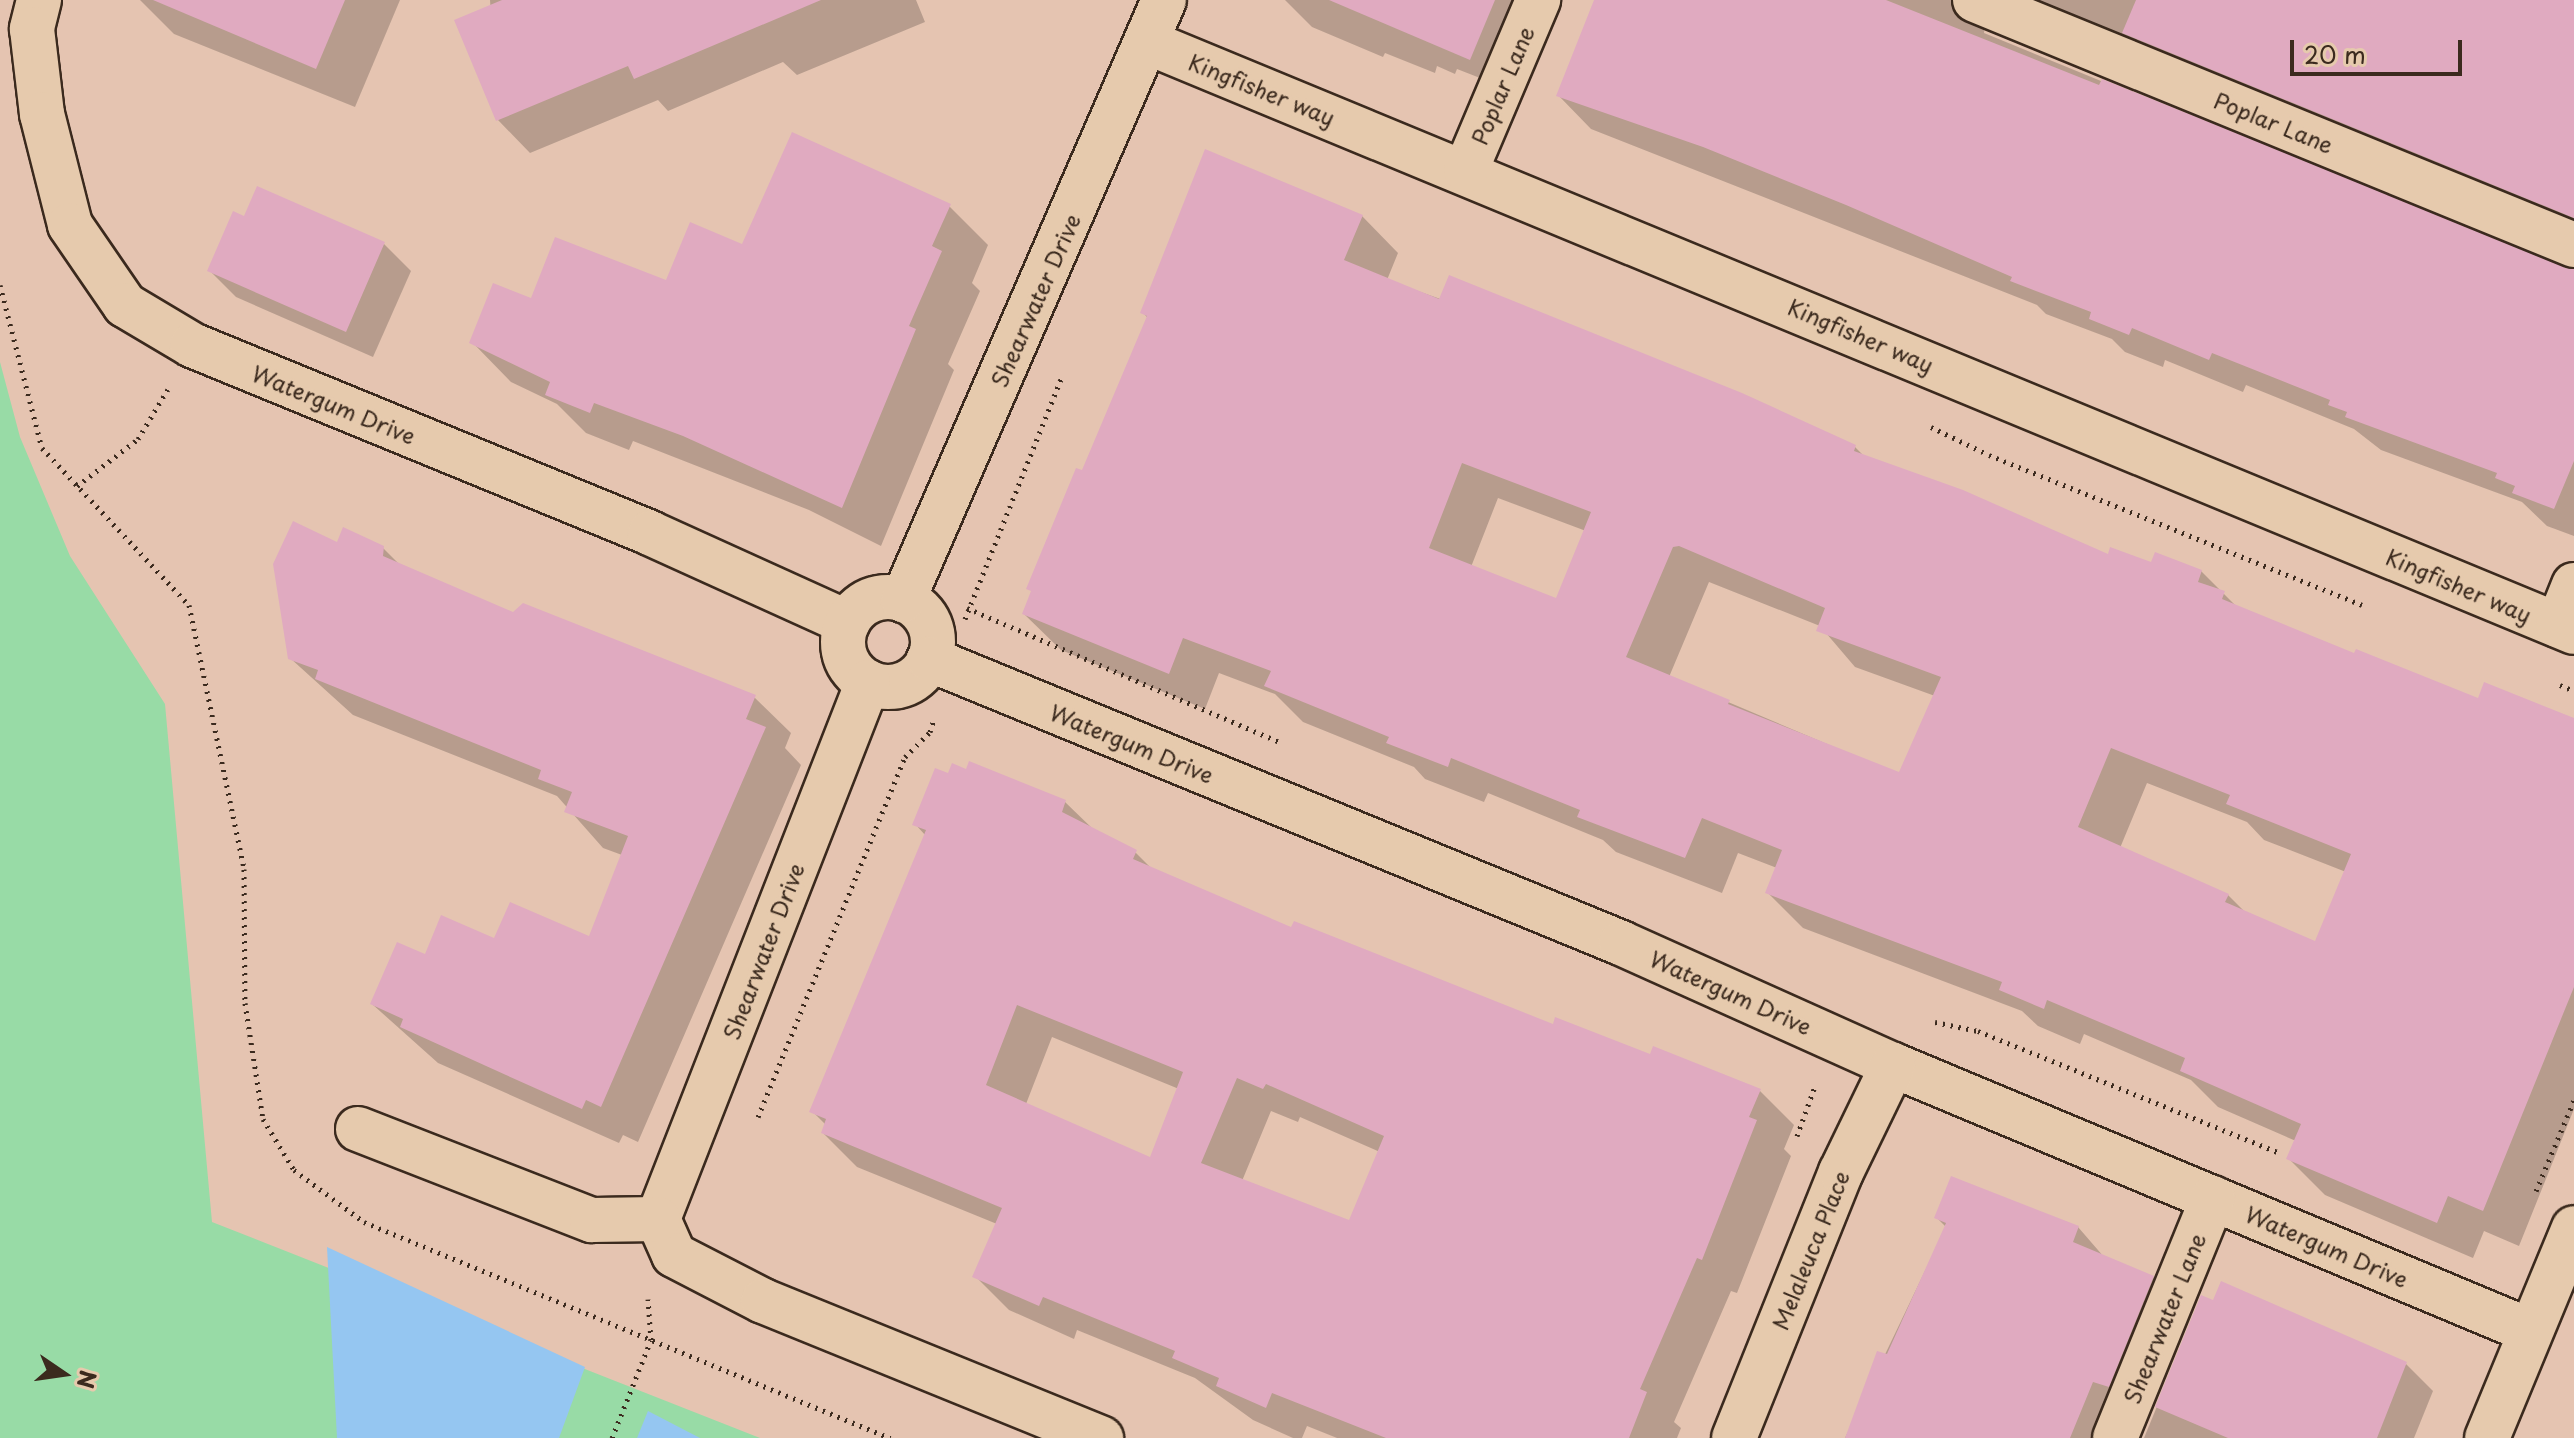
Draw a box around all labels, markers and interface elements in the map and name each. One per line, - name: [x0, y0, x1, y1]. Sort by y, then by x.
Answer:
- street label: Poplar Lane: [1465, 22, 1539, 148]
- scale bar: [2294, 24, 2466, 74]
- text: 20 m: [2304, 36, 2366, 72]
- street label: Kingfisher way: [1185, 48, 1339, 130]
- street label: Poplar Lane: [2210, 86, 2338, 158]
- street label: Shearwater Drive: [985, 209, 1085, 391]
- street label: Kingfisher way: [1784, 292, 1938, 378]
- street label: Watergum Drive: [248, 359, 420, 449]
- street label: Kingfisher way: [2382, 542, 2536, 628]
- street label: Watergum Drive: [1046, 698, 1218, 788]
- street label: Shearwater Drive: [717, 859, 809, 1043]
- street label: Watergum Drive: [1646, 944, 1816, 1040]
- street label: Melaleuca Place: [1766, 1167, 1854, 1333]
- street label: Watergum Drive: [2242, 1200, 2412, 1292]
- street label: Shearwater Lane: [2118, 1229, 2210, 1407]
- north arrow: [24, 1334, 104, 1414]
- text: N: [70, 1367, 106, 1392]

